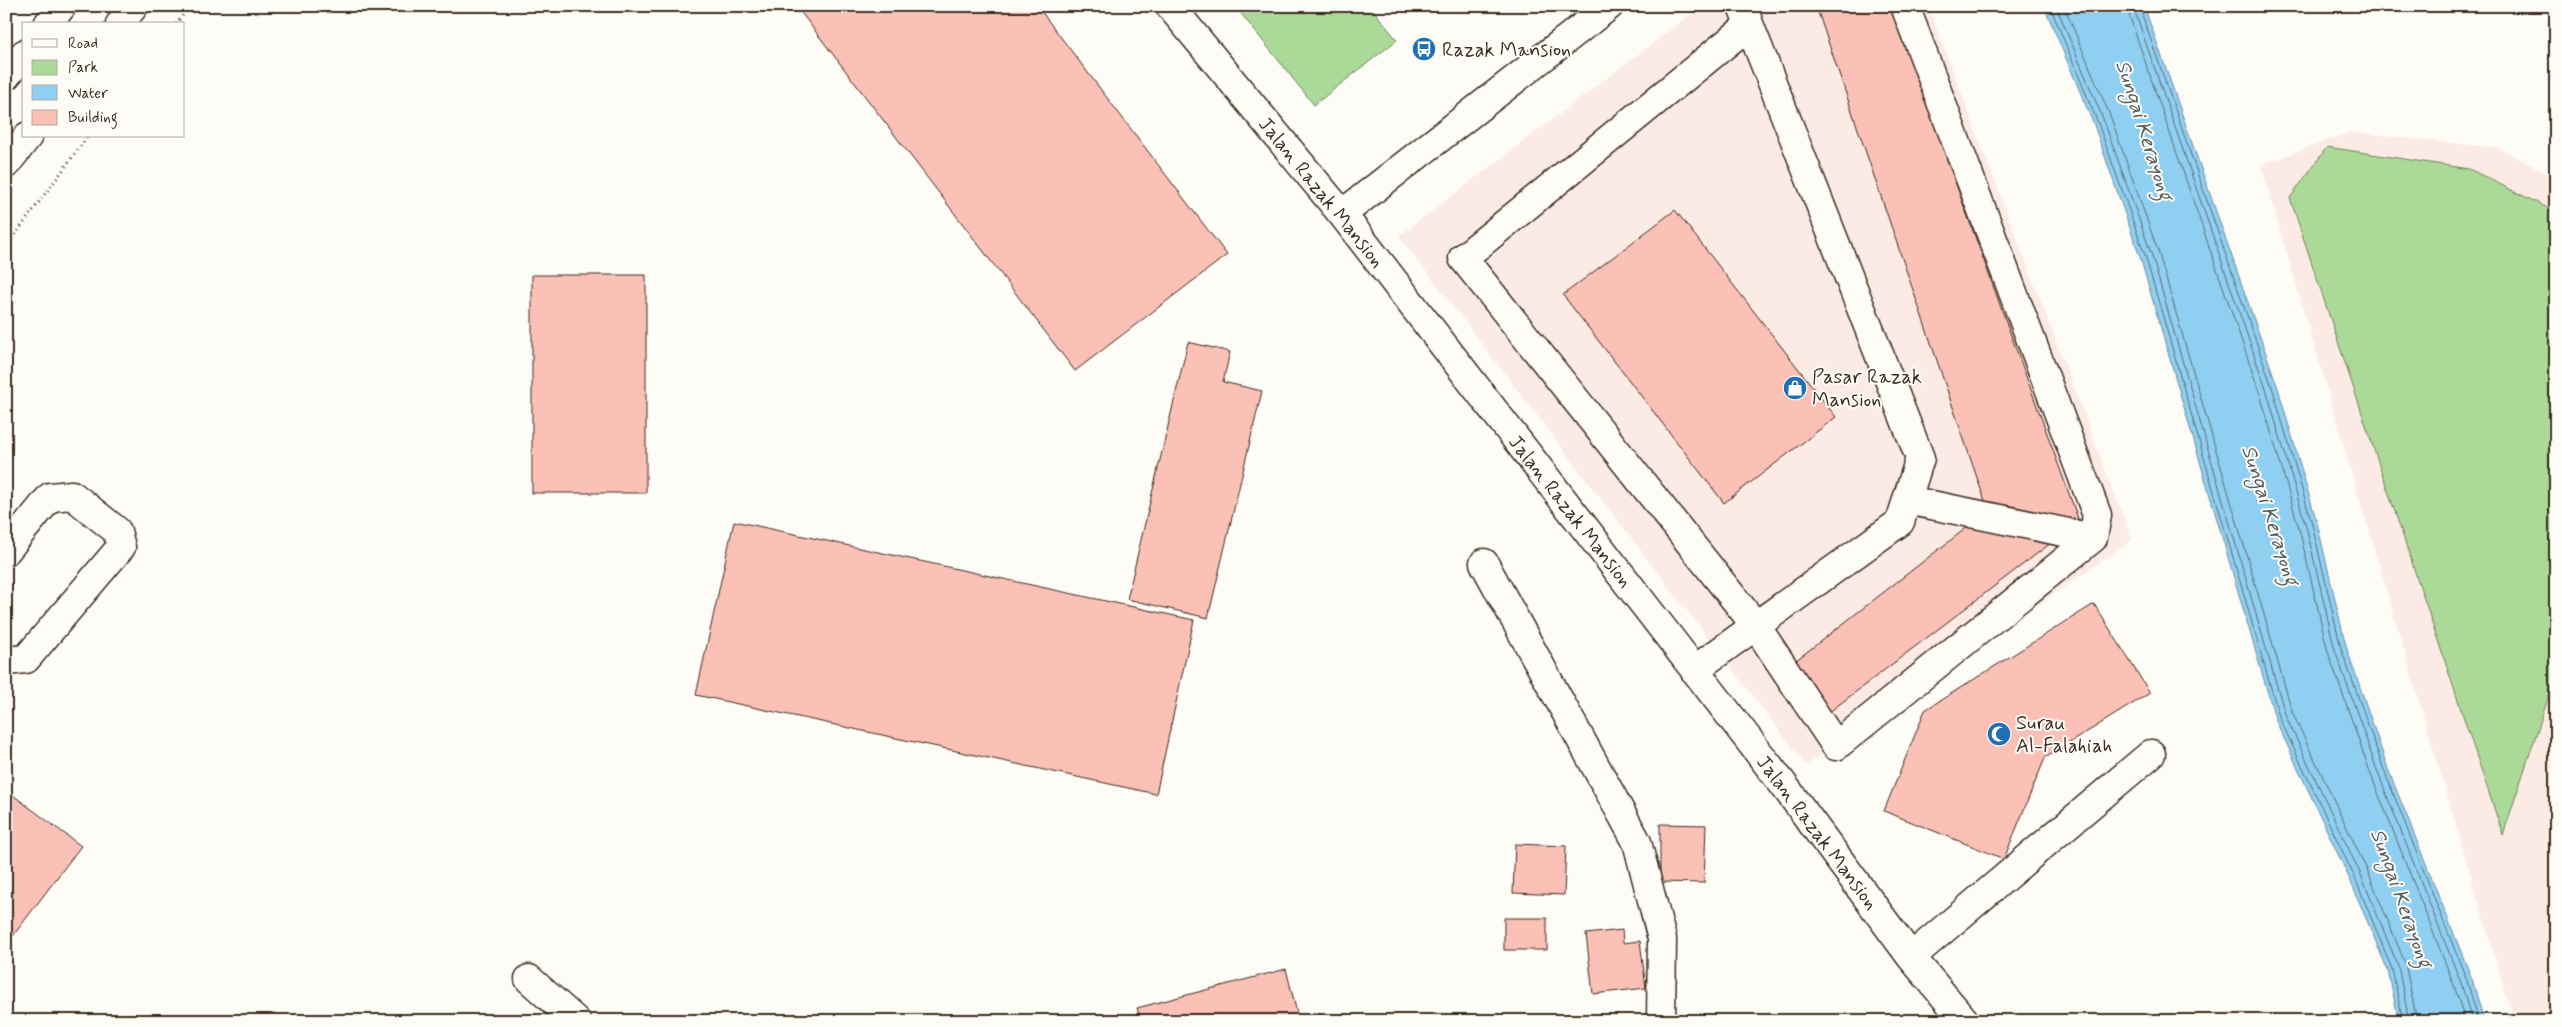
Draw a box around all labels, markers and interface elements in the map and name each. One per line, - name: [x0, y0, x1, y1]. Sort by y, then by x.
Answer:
- legend: [22, 22, 185, 138]
- text: Road: [68, 34, 98, 54]
- bus stop icon: Razak Mansion: [1411, 36, 1437, 62]
- place label: Razak Mansion: [1442, 37, 1571, 64]
- water label: Sungai Kerayong: [2106, 57, 2181, 207]
- text: Park: [68, 58, 98, 78]
- text: Water: [68, 84, 108, 104]
- text: Building: [68, 108, 118, 129]
- street label: Jalan Razak Mansion: [1251, 112, 1390, 274]
- place label: Pasar Razak Mansion: [1812, 364, 1922, 414]
- shop icon: Pasar Razak Mansion: [1782, 375, 1808, 401]
- street label: Jalan Razak Mansion: [1502, 430, 1638, 594]
- water label: Sungai Kerayong: [2232, 442, 2307, 592]
- place label: Surau Al-Falahiah: [2016, 710, 2112, 760]
- mosque icon: Surau Al-Falahiah: [1986, 721, 2012, 747]
- street label: Jalan Razak Mansion: [1750, 750, 1884, 916]
- water label: Sungai Kerayong: [2361, 825, 2440, 974]

